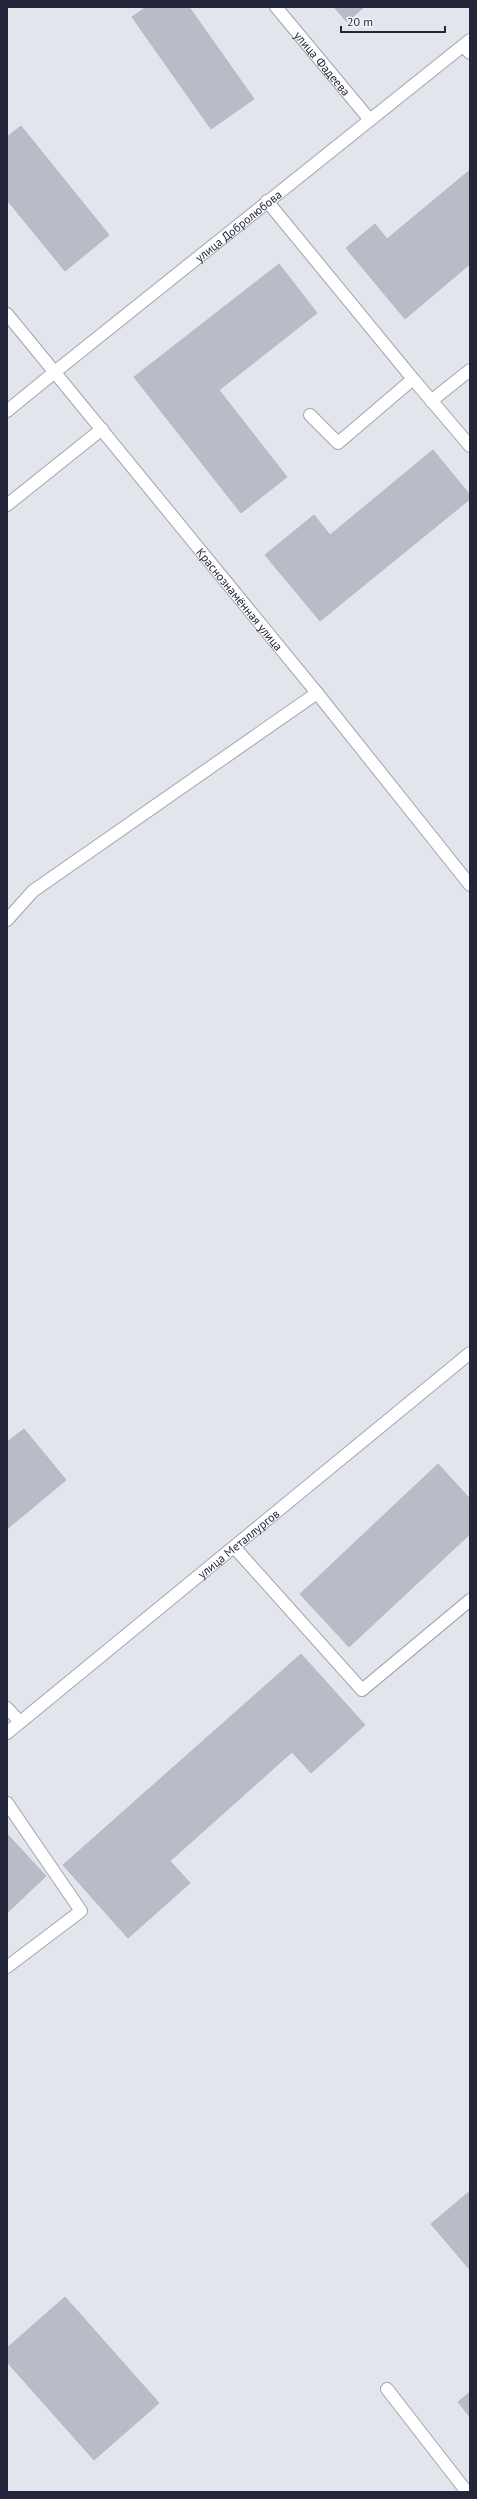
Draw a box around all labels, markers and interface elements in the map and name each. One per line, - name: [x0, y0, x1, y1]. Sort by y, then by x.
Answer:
- scale bar: [341, 8, 445, 34]
- text: 20 m: [347, 14, 373, 29]
- street label: улица Фадеева: [291, 28, 354, 99]
- street label: улица Добролюбова: [192, 186, 284, 265]
- street label: Краснознамённая улица: [194, 545, 286, 653]
- street label: улица Металлургов: [194, 1505, 282, 1581]

